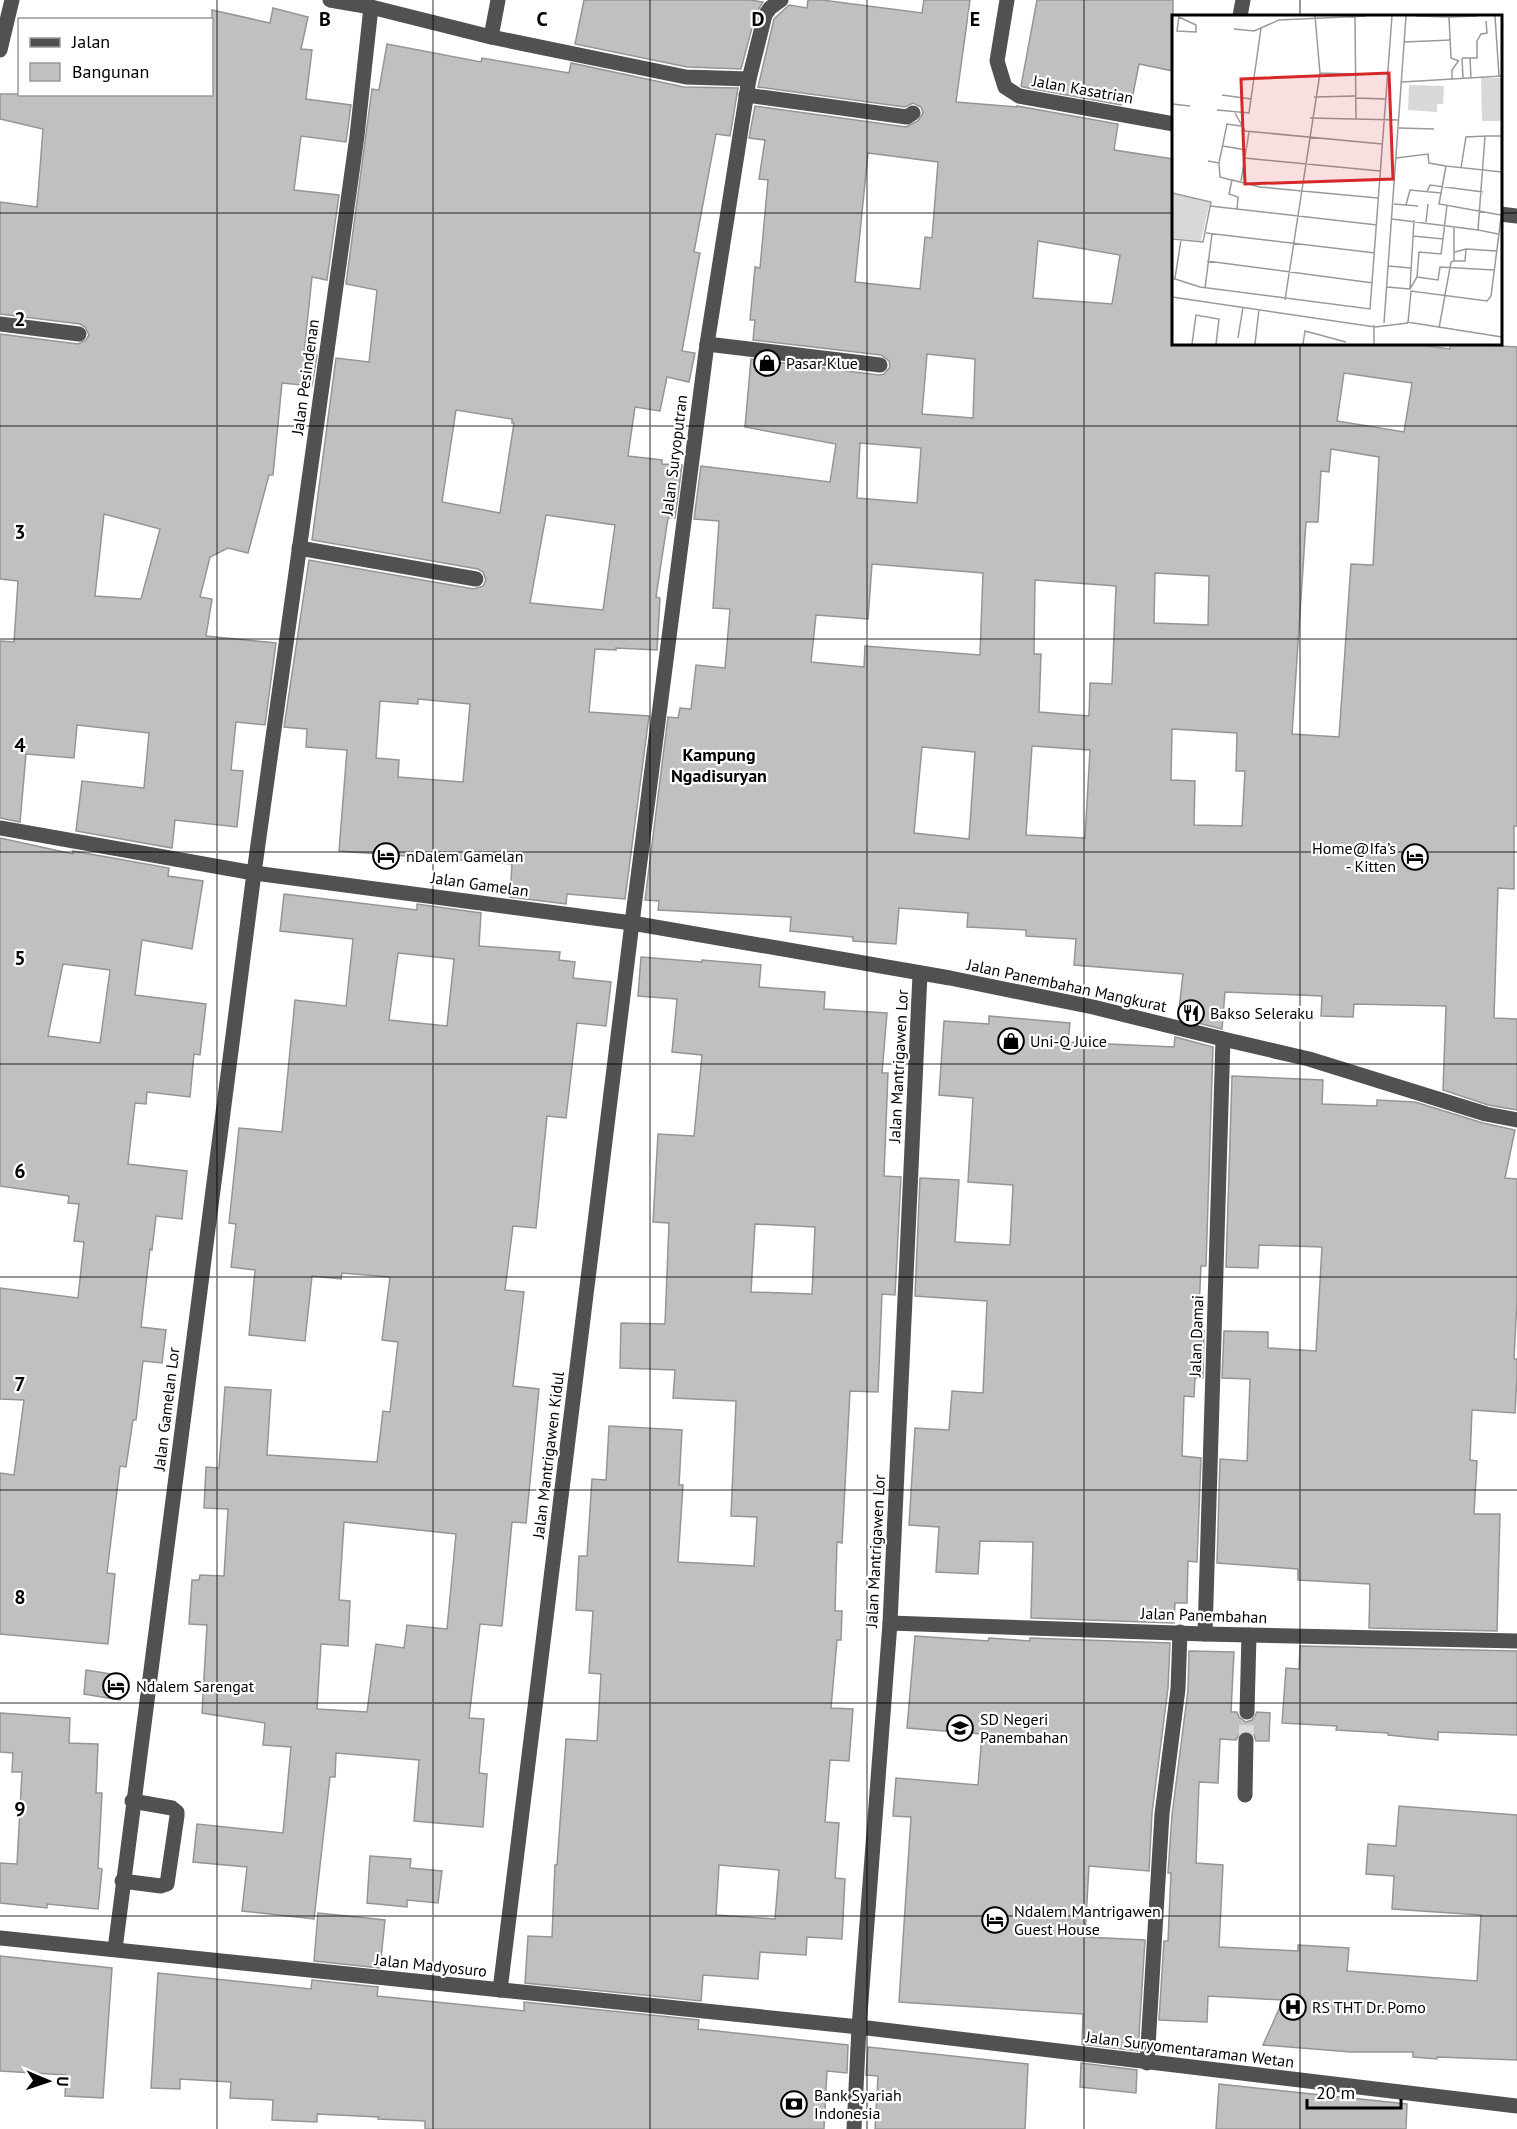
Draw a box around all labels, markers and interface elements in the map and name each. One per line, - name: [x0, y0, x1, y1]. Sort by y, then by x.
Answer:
- text: B: [319, 6, 331, 32]
- text: C: [536, 6, 548, 32]
- text: D: [752, 6, 765, 32]
- text: E: [970, 6, 980, 32]
- inset map: [1172, 15, 1502, 345]
- legend: [18, 18, 213, 96]
- text: Jalan: [71, 30, 110, 53]
- text: Bangunan: [72, 60, 149, 83]
- street label: Jalan Kasatrian: [1030, 70, 1135, 108]
- text: 2: [14, 306, 26, 332]
- street label: Jalan Pesindenan: [287, 318, 323, 437]
- shop icon: Pasar Klue: [752, 348, 782, 378]
- place label: Pasar Klue: [786, 353, 858, 373]
- street label: Jalan Suryoputran: [657, 393, 691, 518]
- text: 3: [14, 519, 26, 545]
- text: 4: [14, 732, 26, 758]
- district label: Kampung Ngadisuryan: [671, 743, 767, 787]
- place label: Home@Ifa’s - Kitten: [1312, 838, 1396, 876]
- hotel icon: nDalem Gamelan: [371, 841, 401, 871]
- hotel icon: Home@Ifa’s - Kitten: [1400, 842, 1430, 872]
- place label: nDalem Gamelan: [406, 846, 523, 866]
- street label: Jalan Gamelan: [429, 867, 530, 901]
- text: 5: [14, 945, 26, 971]
- street label: Jalan Panembahan Mangkurat: [964, 954, 1169, 1016]
- street label: Jalan Mantrigawen Lor: [884, 988, 912, 1144]
- restaurant icon: Bakso Seleraku: [1176, 998, 1206, 1028]
- place label: Bakso Seleraku: [1210, 1003, 1314, 1023]
- shop icon: Uni-Q Juice: [996, 1026, 1026, 1056]
- place label: Uni-Q Juice: [1030, 1031, 1107, 1051]
- text: 6: [14, 1158, 26, 1184]
- street label: Jalan Damai: [1185, 1295, 1207, 1378]
- street label: Jalan Gamelan Lor: [148, 1346, 184, 1473]
- street label: Jalan Mantrigawen Kidul: [528, 1370, 568, 1541]
- text: 7: [14, 1371, 26, 1397]
- street label: Jalan Mantrigawen Lor: [861, 1473, 889, 1629]
- text: 8: [14, 1584, 26, 1610]
- street label: Jalan Panembahan: [1139, 1603, 1268, 1627]
- hotel icon: Ndalem Sarengat: [101, 1671, 131, 1701]
- place label: Ndalem Sarengat: [136, 1676, 255, 1696]
- place label: SD Negeri Panembahan: [980, 1709, 1068, 1747]
- school or university icon: SD Negeri Panembahan: [945, 1713, 975, 1743]
- text: 9: [14, 1796, 26, 1822]
- place label: Ndalem Mantrigawen Guest House: [1014, 1901, 1161, 1939]
- hotel icon: Ndalem Mantrigawen Guest House: [980, 1905, 1010, 1935]
- street label: Jalan Madyosuro: [373, 1949, 488, 1981]
- hospital icon: RS THT Dr. Pomo: [1278, 1992, 1308, 2022]
- place label: RS THT Dr. Pomo: [1312, 1997, 1426, 2017]
- street label: Jalan Suryomentaraman Wetan: [1084, 2026, 1295, 2072]
- north arrow: [18, 2051, 78, 2111]
- scale bar: [1307, 2072, 1402, 2110]
- text: U: [53, 2076, 73, 2087]
- text: 20 m: [1316, 2081, 1355, 2104]
- place label: Bank Syariah Indonesia: [814, 2085, 902, 2123]
- bank icon: Bank Syariah Indonesia: [779, 2089, 809, 2119]

